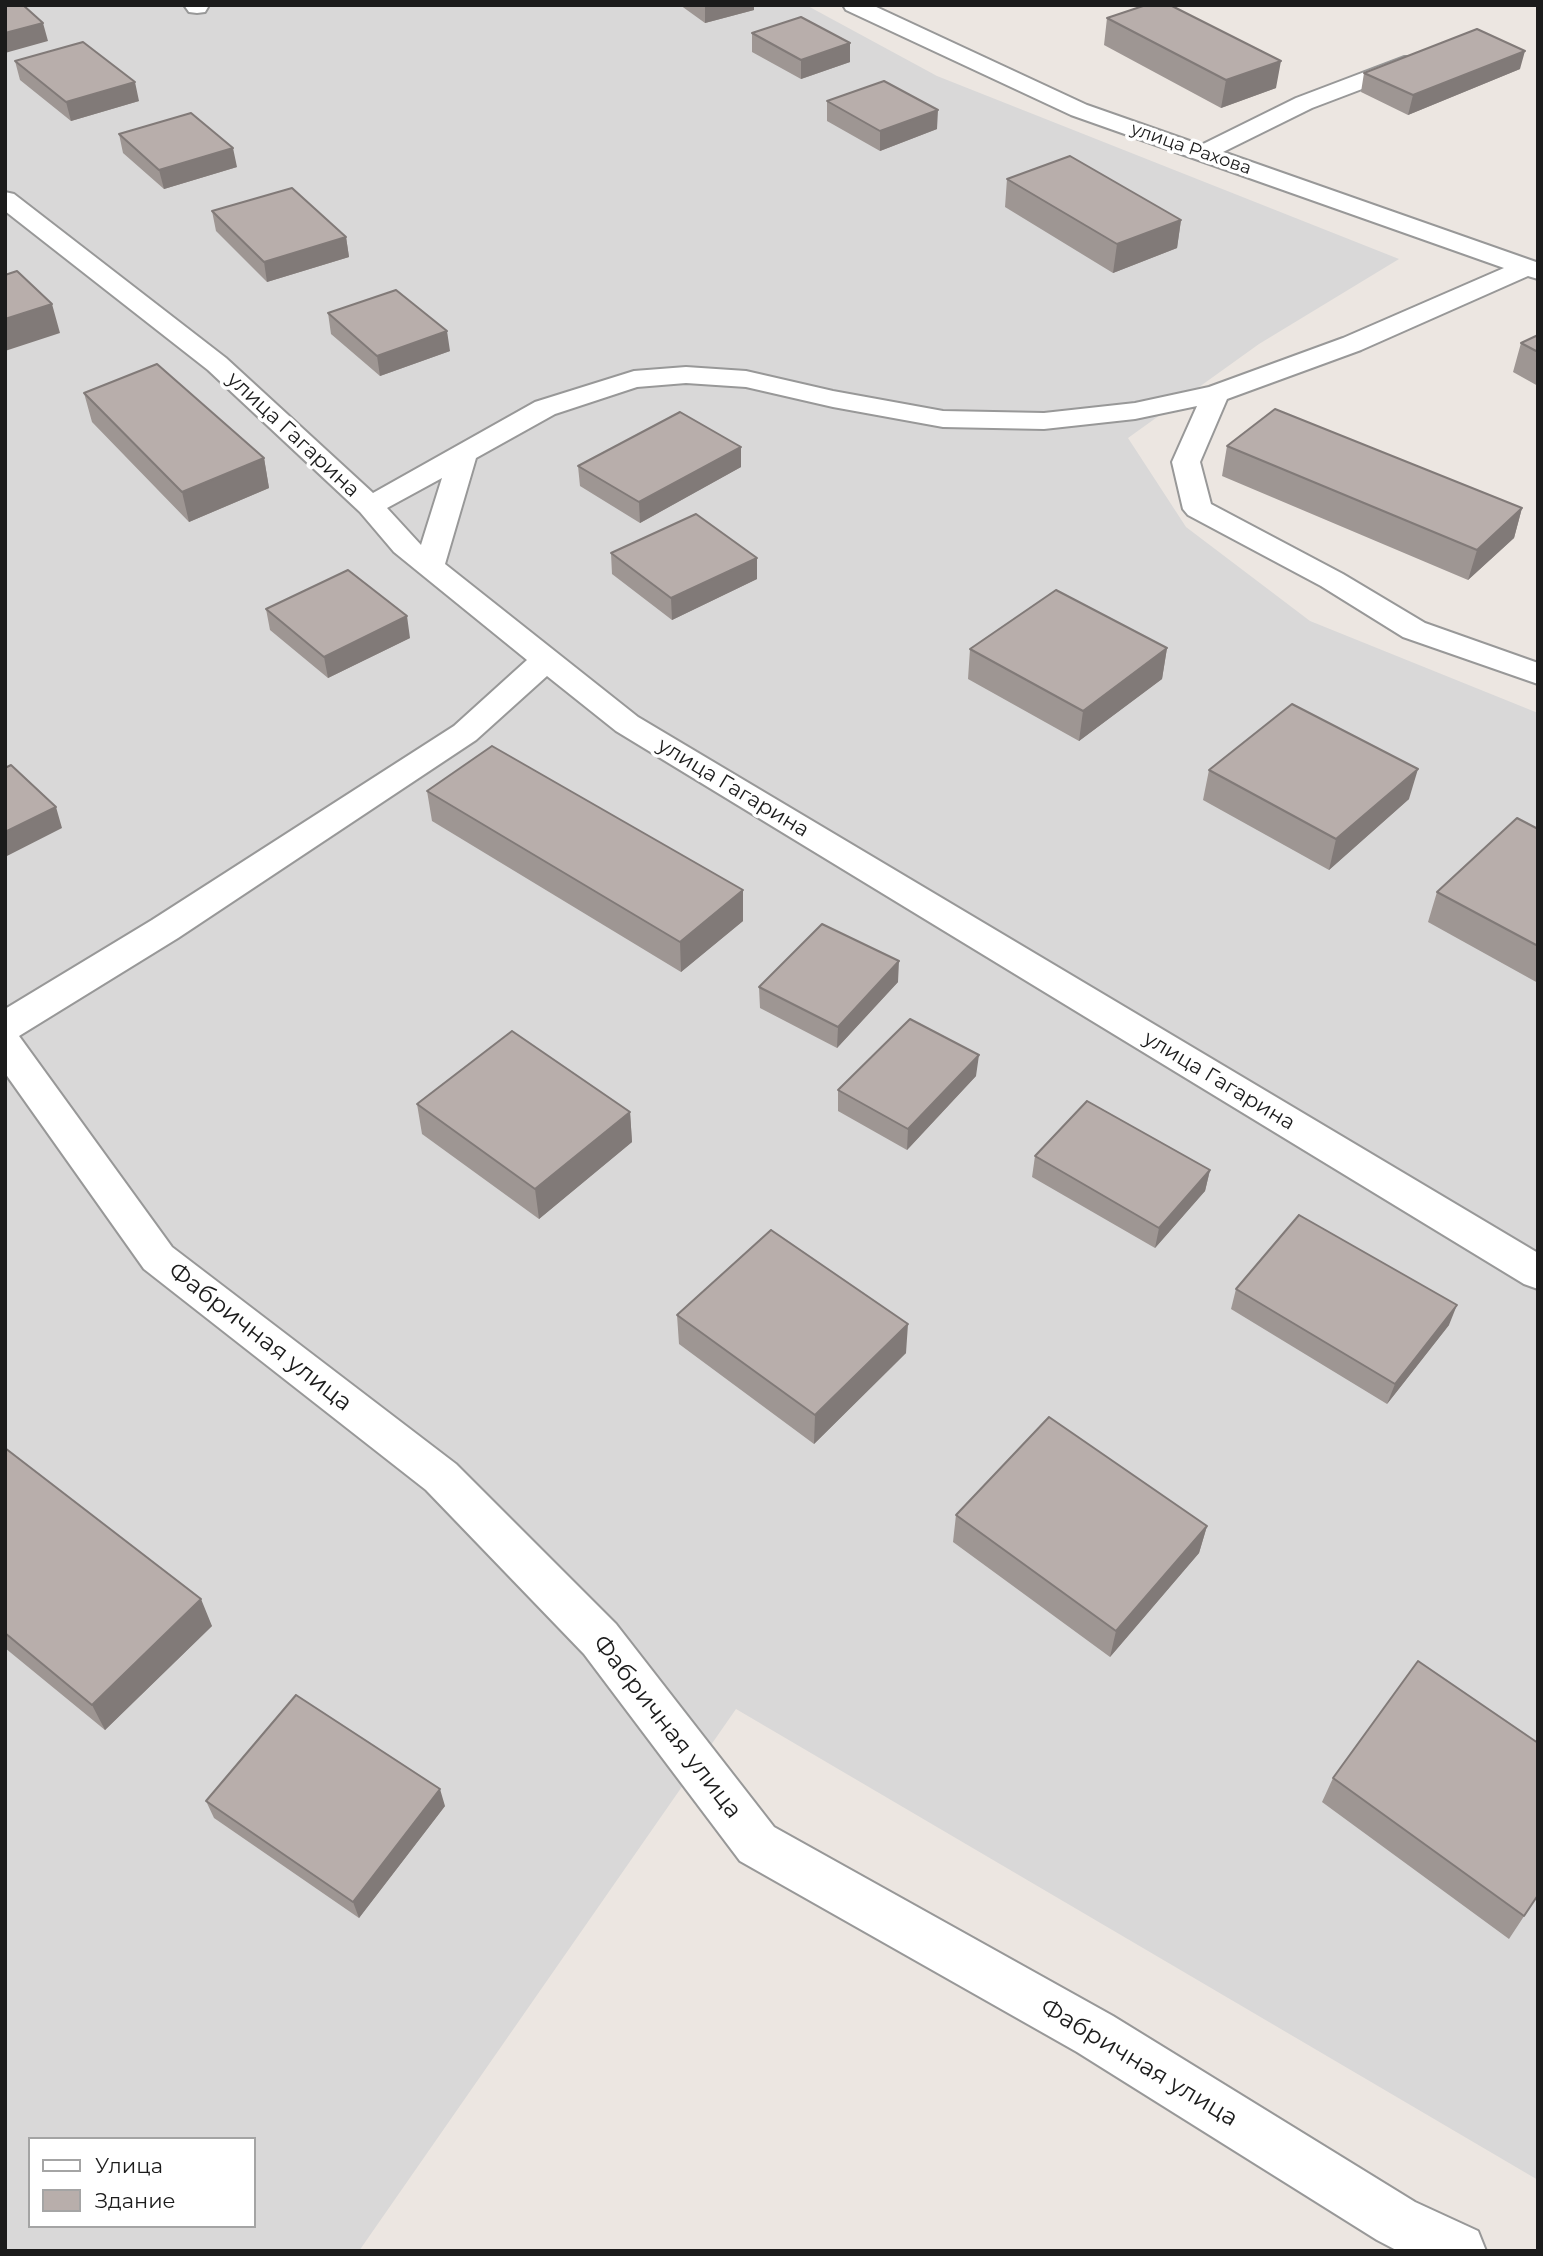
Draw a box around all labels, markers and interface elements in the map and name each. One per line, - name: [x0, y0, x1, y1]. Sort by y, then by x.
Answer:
- street label: улица Рахова: [1128, 118, 1254, 180]
- street label: улица Гагарина: [221, 367, 365, 503]
- street label: улица Гагарина: [653, 733, 813, 843]
- street label: улица Гагарина: [1139, 1026, 1299, 1136]
- street label: Фабричная улица: [162, 1256, 358, 1418]
- street label: Фабричная улица: [586, 1629, 748, 1825]
- street label: Фабричная улица: [1035, 1993, 1243, 2133]
- legend: [28, 2137, 256, 2228]
- text: Улица: [95, 2153, 163, 2178]
- text: Здание: [95, 2188, 176, 2213]

